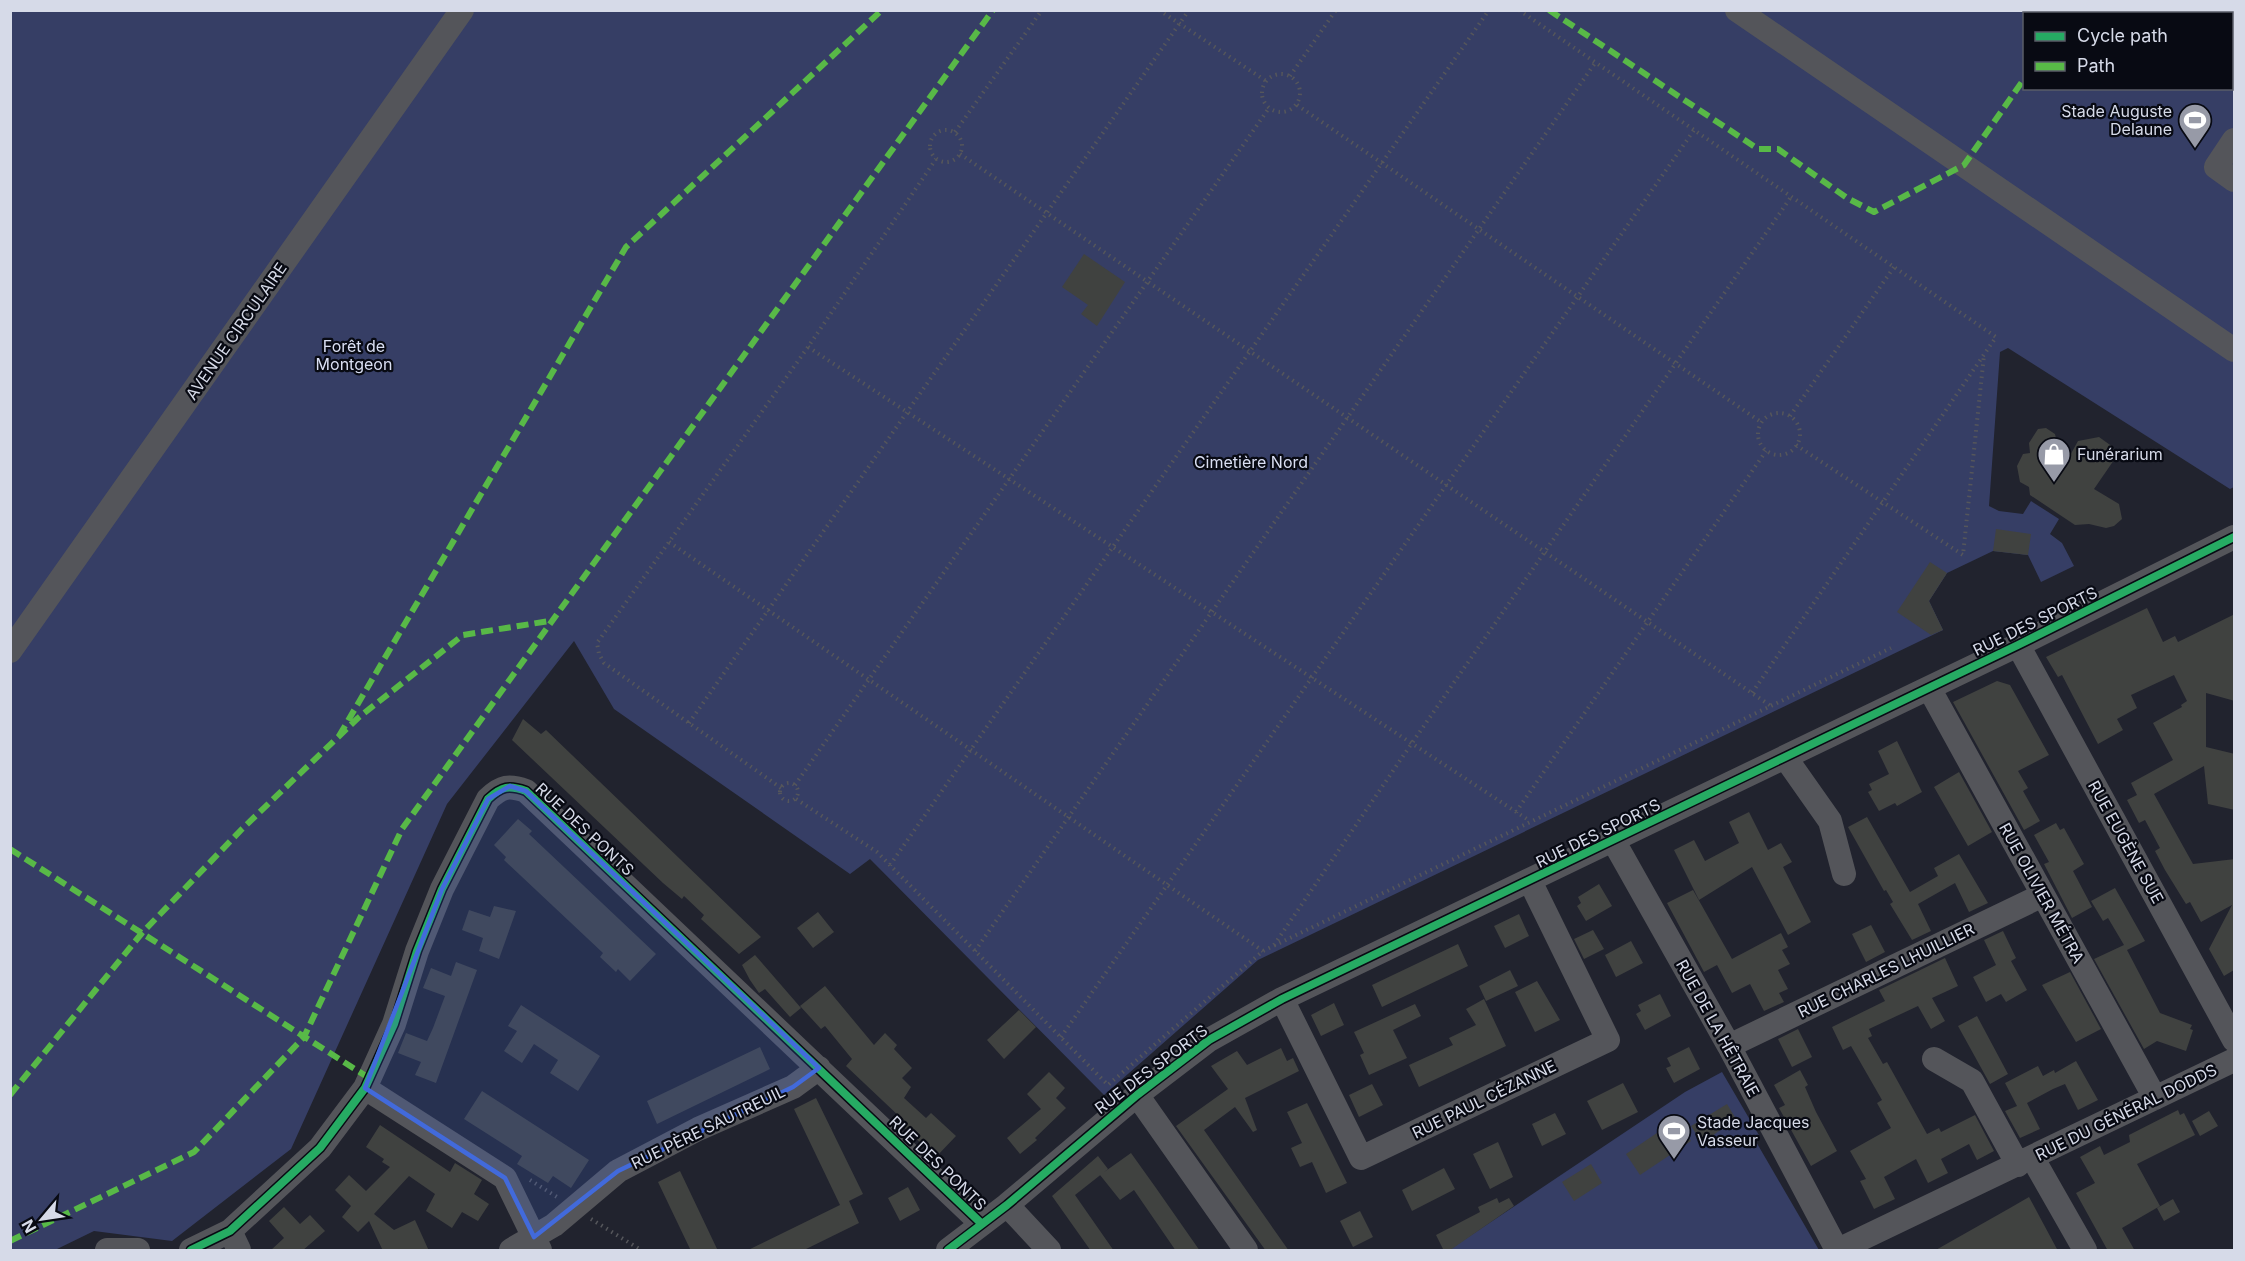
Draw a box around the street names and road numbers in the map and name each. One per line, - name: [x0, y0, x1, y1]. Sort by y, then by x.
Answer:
- street label: AVENUE CIRCULAIRE: [181, 259, 291, 403]
- street label: RUE DES SPORTS: [1970, 582, 2100, 660]
- street label: RUE EUGÈNE SUE: [2084, 777, 2168, 907]
- street label: RUE DES PONTS: [532, 778, 638, 880]
- street label: RUE DES SPORTS: [1533, 794, 1663, 872]
- street label: RUE OLIVIER MÉTRA: [1995, 819, 2089, 967]
- street label: RUE CHARLES LHUILLIER: [1794, 918, 1978, 1022]
- street label: RUE DE LA HÊTRAIE: [1672, 956, 1764, 1100]
- street label: RUE DES SPORTS: [1091, 1020, 1211, 1118]
- street label: RUE PAUL CÉZANNE: [1409, 1055, 1559, 1143]
- street label: RUE DU GÉNÉRAL DODDS: [2032, 1059, 2220, 1165]
- street label: RUE PÈRE SAUTREUIL: [628, 1081, 788, 1173]
- street label: RUE DES PONTS: [885, 1112, 991, 1214]

